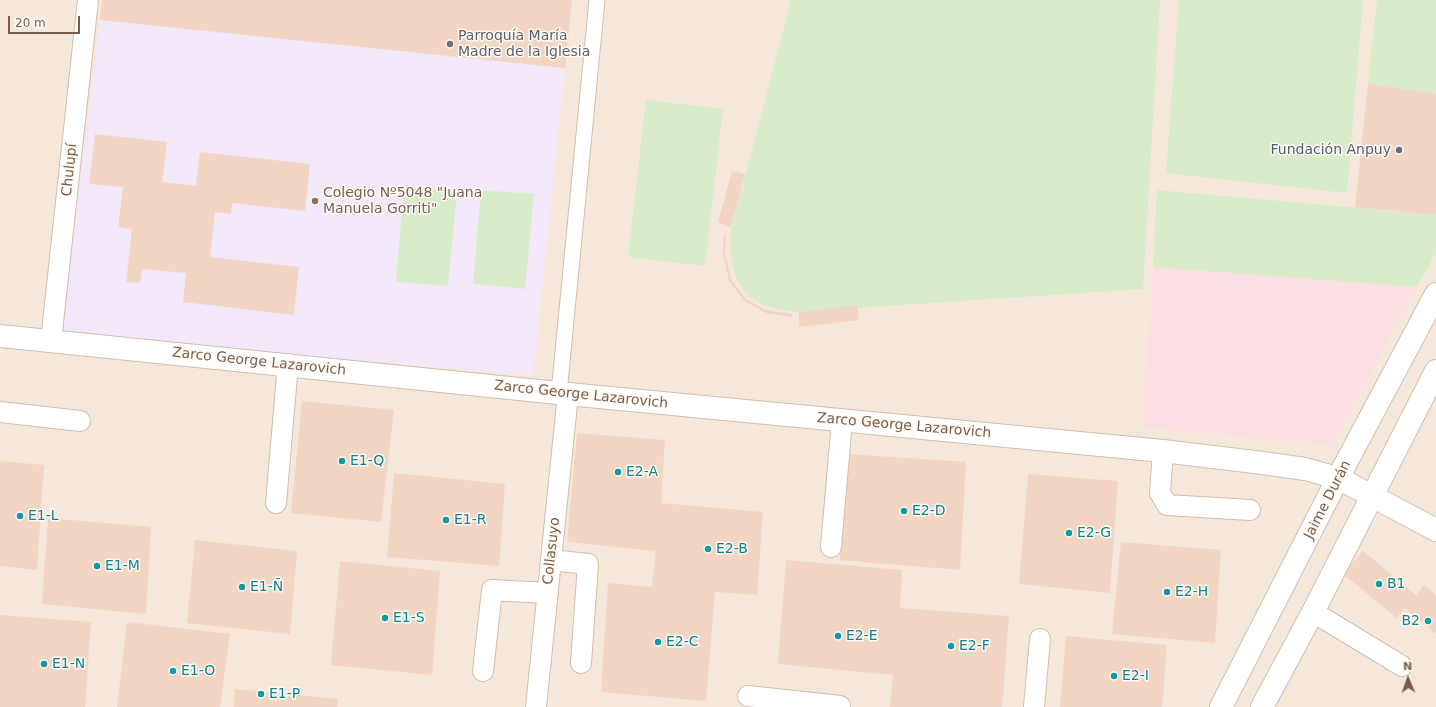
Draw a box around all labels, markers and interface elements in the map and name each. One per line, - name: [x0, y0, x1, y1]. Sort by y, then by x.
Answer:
- scale bar: [10, 8, 82, 34]
- text: 20 m: [15, 16, 46, 30]
- place label: Parroquía María Madre de la Iglesia: [458, 28, 590, 60]
- marker: Parroquía María Madre de la Iglesia: [445, 39, 455, 49]
- place label: Fundación Anpuy: [1271, 142, 1391, 158]
- street label: Chulupí: [59, 143, 81, 197]
- marker: Fundación Anpuy: [1394, 145, 1404, 155]
- place label: Colegio Nº5048 "Juana Manuela Gorriti": [323, 185, 482, 218]
- marker: Colegio Nº5048 "Juana Manuela Gorriti": [310, 196, 320, 206]
- street label: Zarco George Lazarovich: [171, 345, 347, 379]
- street label: Zarco George Lazarovich: [493, 378, 669, 412]
- street label: Zarco George Lazarovich: [816, 410, 992, 442]
- place label: E1-Q: [350, 453, 384, 469]
- marker: E1-Q: [337, 456, 347, 466]
- street label: Jaime Durán: [1301, 458, 1355, 542]
- place label: E2-A: [626, 464, 658, 480]
- marker: E2-A: [613, 467, 623, 477]
- place label: E2-D: [912, 503, 946, 519]
- marker: E2-D: [899, 506, 909, 516]
- place label: E1-L: [28, 508, 59, 524]
- marker: E1-L: [15, 511, 25, 521]
- place label: E1-R: [454, 512, 487, 528]
- marker: E1-R: [441, 515, 451, 525]
- street label: Collasuyo: [540, 516, 564, 586]
- place label: E2-G: [1077, 525, 1111, 541]
- marker: E2-G: [1064, 528, 1074, 538]
- place label: E2-B: [716, 541, 748, 557]
- marker: E2-B: [703, 544, 713, 554]
- place label: E1-M: [105, 558, 140, 574]
- marker: E1-M: [92, 561, 102, 571]
- place label: B1: [1387, 576, 1406, 592]
- place label: E1-Ñ: [250, 579, 283, 595]
- marker: B1: [1374, 579, 1384, 589]
- marker: E1-Ñ: [237, 582, 247, 592]
- place label: E2-H: [1175, 584, 1208, 600]
- marker: E2-H: [1162, 587, 1172, 597]
- place label: E1-S: [393, 610, 425, 626]
- marker: E1-S: [380, 613, 390, 623]
- place label: B2: [1401, 613, 1420, 629]
- marker: B2: [1423, 616, 1433, 626]
- place label: E2-E: [846, 628, 878, 644]
- marker: E2-E: [833, 631, 843, 641]
- place label: E2-C: [666, 634, 699, 650]
- marker: E2-C: [653, 637, 663, 647]
- place label: E2-F: [959, 638, 990, 654]
- marker: E2-F: [946, 641, 956, 651]
- place label: E1-N: [52, 656, 85, 672]
- marker: E1-N: [39, 659, 49, 669]
- north arrow: [1388, 659, 1428, 699]
- text: N: [1403, 660, 1412, 673]
- place label: E1-O: [181, 663, 215, 679]
- marker: E1-O: [168, 666, 178, 676]
- place label: E2-I: [1122, 668, 1149, 684]
- marker: E2-I: [1109, 671, 1119, 681]
- place label: E1-P: [269, 686, 300, 702]
- marker: E1-P: [256, 689, 266, 699]

